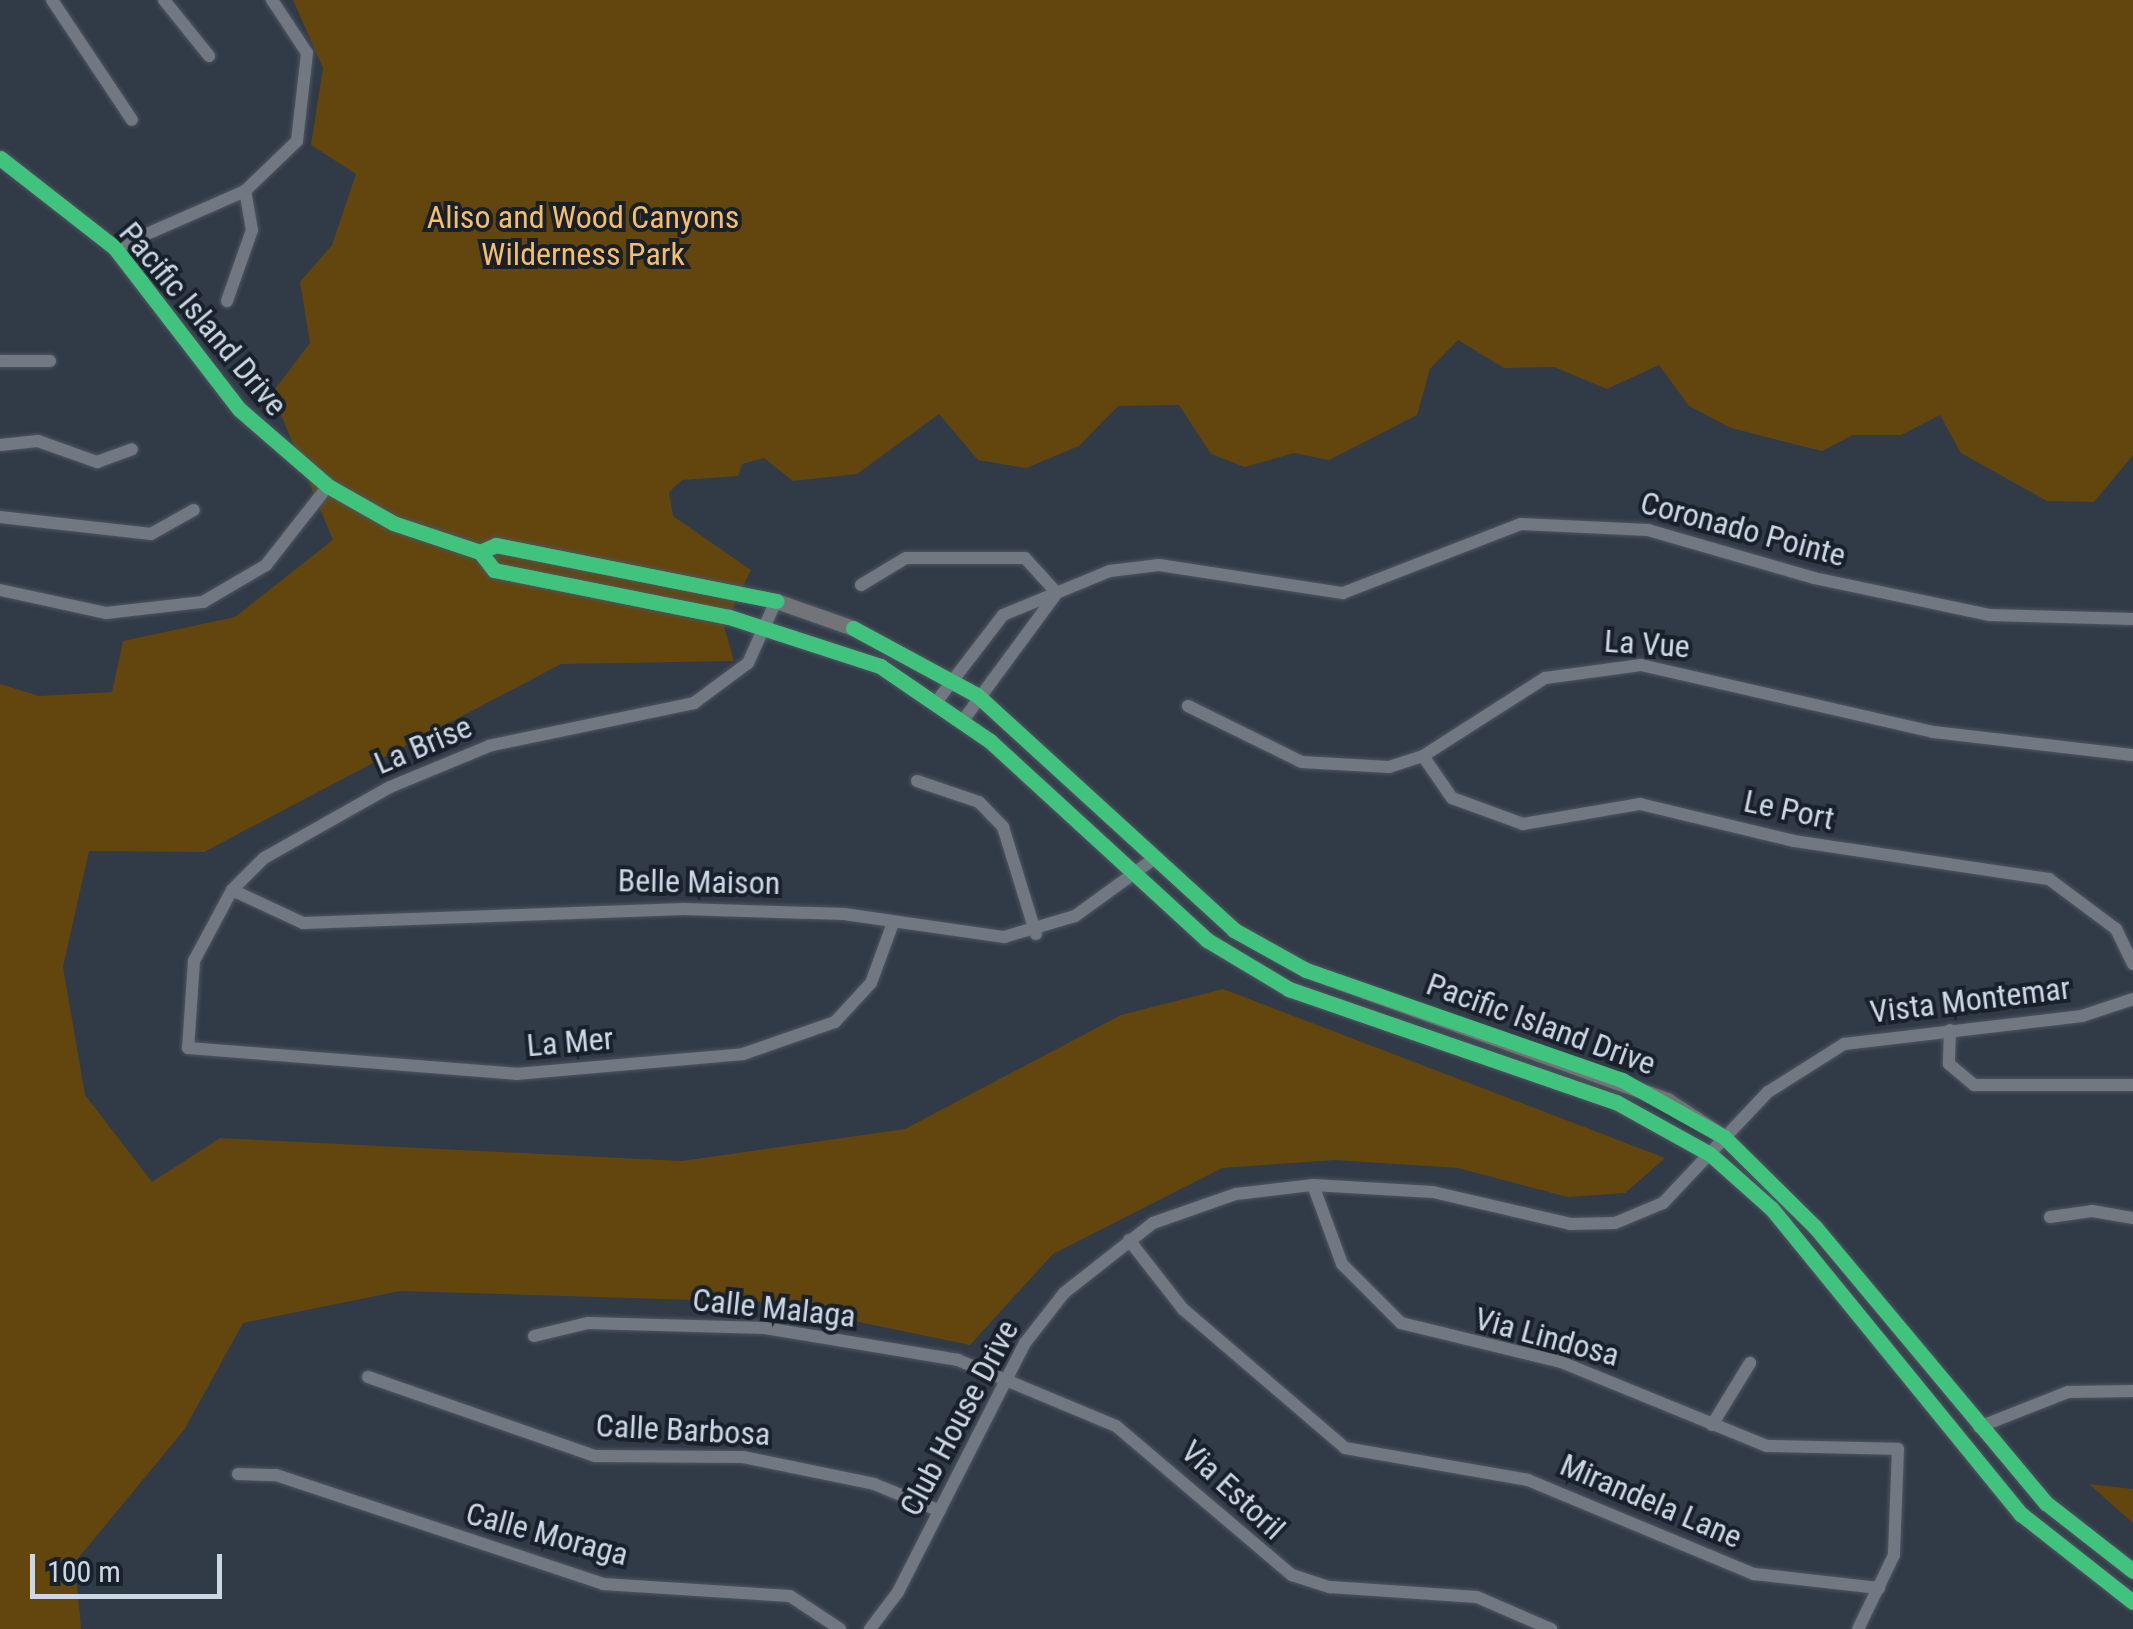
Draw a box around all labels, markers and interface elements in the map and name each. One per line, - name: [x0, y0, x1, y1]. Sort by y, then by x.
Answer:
- park label: Aliso and Wood Canyons Wilderness Park: [427, 199, 739, 274]
- street label: Pacific Island Drive: [111, 214, 295, 424]
- street label: Coronado Pointe: [1636, 483, 1850, 575]
- street label: La Vue: [1603, 622, 1691, 666]
- street label: La Brise: [369, 707, 477, 783]
- street label: Le Port: [1740, 782, 1838, 838]
- street label: Belle Maison: [617, 861, 781, 903]
- street label: Pacific Island Drive: [1421, 965, 1661, 1083]
- street label: Vista Montemar: [1868, 969, 2072, 1031]
- street label: La Mer: [525, 1019, 615, 1065]
- street label: Calle Malaga: [691, 1280, 857, 1336]
- street label: Via Lindosa: [1471, 1299, 1623, 1375]
- street label: Club House Drive: [891, 1314, 1027, 1522]
- street label: Calle Barbosa: [595, 1406, 771, 1454]
- street label: Via Estoril: [1173, 1432, 1293, 1548]
- street label: Mirandela Lane: [1554, 1446, 1748, 1556]
- street label: Calle Moraga: [462, 1494, 632, 1574]
- scale bar: [35, 1534, 228, 1596]
- text: 100 m: [47, 1554, 121, 1589]

